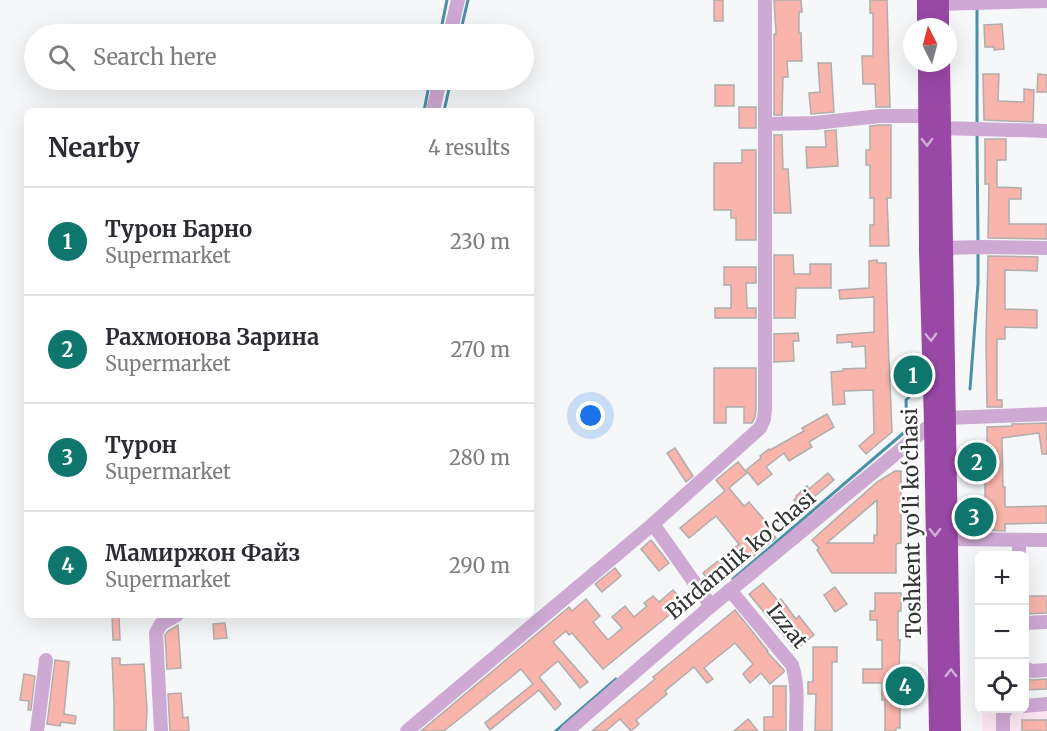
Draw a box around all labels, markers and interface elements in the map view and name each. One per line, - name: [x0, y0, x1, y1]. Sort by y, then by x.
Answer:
- north arrow: [903, 18, 957, 72]
- search box: [24, 24, 534, 90]
- icon: search: [45, 41, 78, 74]
- text: Search here: [93, 43, 216, 71]
- text: Nearby: [48, 131, 140, 164]
- text: 4 results: [428, 135, 510, 160]
- one-way arrow: [921, 138, 933, 147]
- text: Турон Барно: [105, 215, 252, 243]
- text: 1: [63, 229, 72, 254]
- text: 230 m: [450, 229, 510, 254]
- text: Supermarket: [105, 243, 231, 268]
- text: Рахмонова Зарина: [105, 323, 319, 351]
- one-way arrow: [925, 333, 937, 342]
- text: 2: [62, 337, 73, 362]
- text: 270 m: [450, 337, 510, 362]
- text: Supermarket: [105, 351, 231, 376]
- pin: 1: [894, 352, 932, 398]
- your location: [576, 401, 605, 430]
- street label: Toshkent yo‘li ko‘chasi: [896, 408, 927, 638]
- text: Турон: [105, 431, 177, 459]
- pin: 2: [958, 440, 996, 484]
- text: 3: [62, 445, 73, 470]
- text: 280 m: [449, 445, 510, 470]
- text: Supermarket: [105, 459, 231, 484]
- street label: Birdamlik ko'chasi: [660, 484, 821, 625]
- pin: 3: [954, 494, 994, 540]
- one-way arrow: [929, 528, 942, 537]
- text: Мамиржон Файз: [105, 539, 300, 567]
- map controls: [975, 551, 1029, 713]
- button: +: [975, 551, 1029, 605]
- text: 4: [61, 553, 74, 578]
- text: 290 m: [449, 553, 510, 578]
- text: Supermarket: [105, 567, 231, 592]
- street label: Izzat: [761, 598, 814, 654]
- button: −: [975, 605, 1029, 659]
- button: locate: [975, 659, 1029, 713]
- pin: 4: [886, 664, 924, 708]
- one-way arrow: [945, 668, 957, 677]

